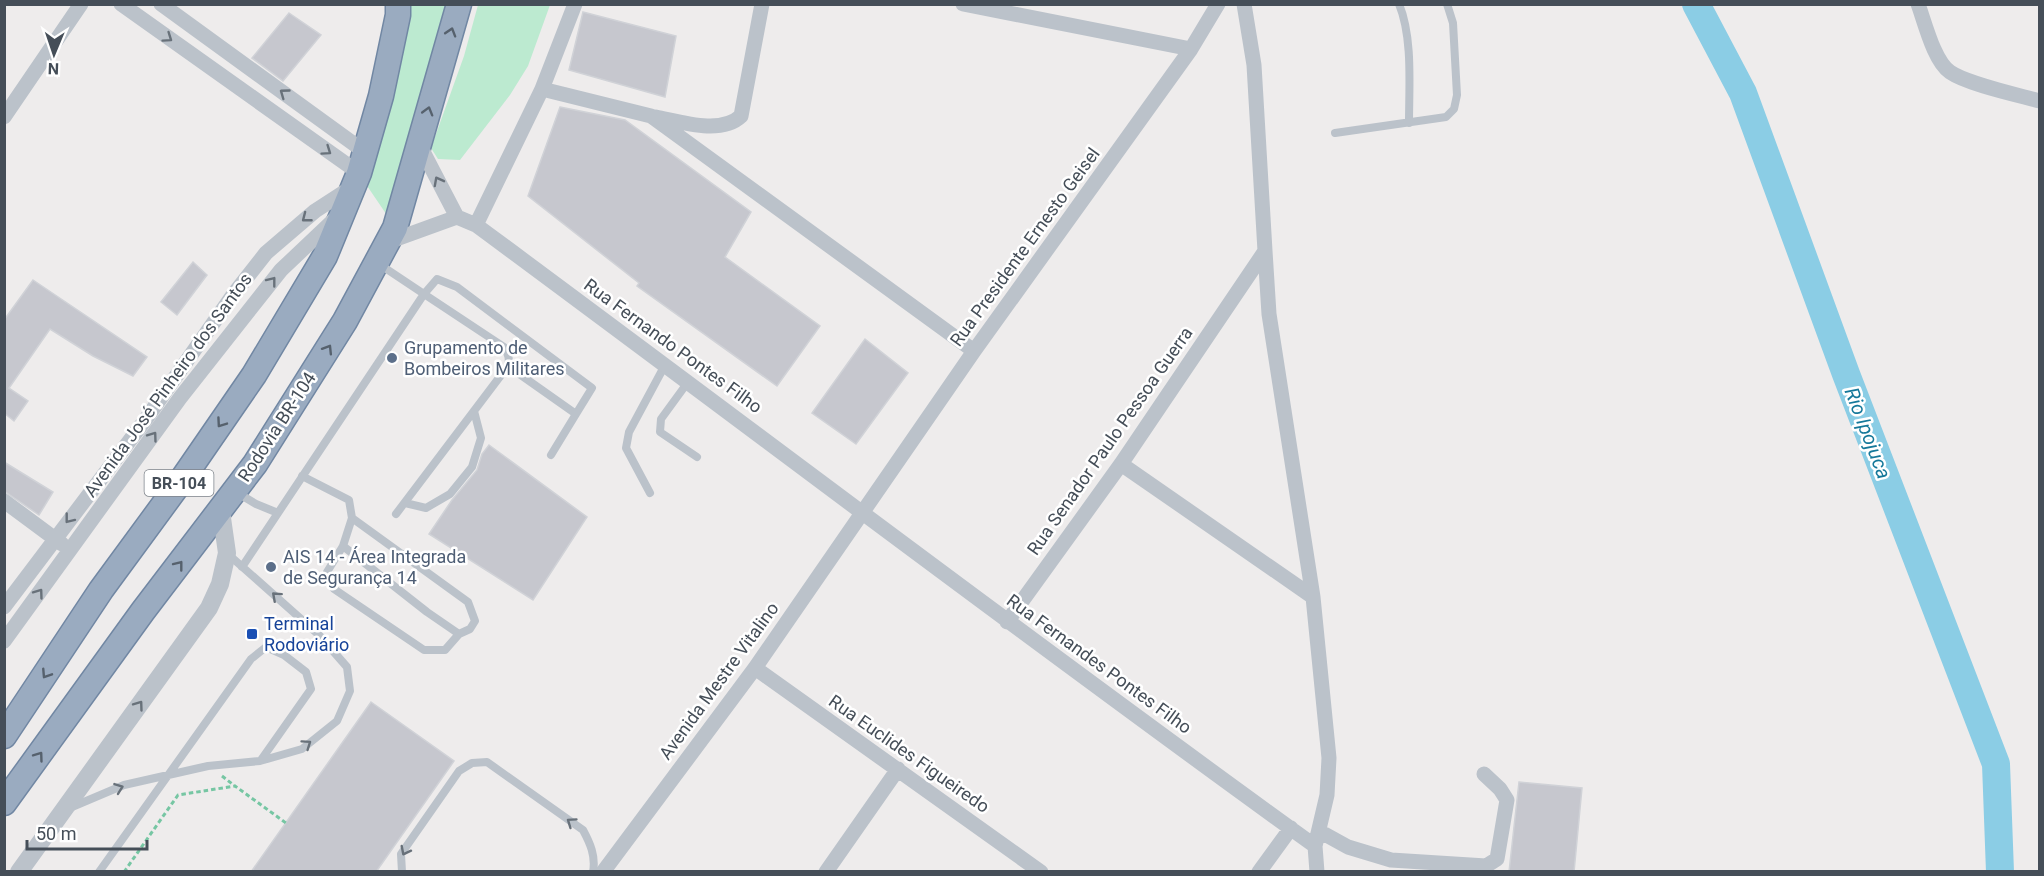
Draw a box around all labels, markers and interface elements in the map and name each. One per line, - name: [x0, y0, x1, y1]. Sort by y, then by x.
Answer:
- north arrow: [24, 24, 84, 84]
- one-way arrow: [444, 28, 456, 38]
- one-way arrow: [162, 31, 173, 42]
- text: N: [48, 59, 59, 78]
- one-way arrow: [279, 89, 290, 100]
- one-way arrow: [421, 106, 433, 117]
- street label: Rua Presidente Ernesto Geisel: [945, 143, 1104, 350]
- one-way arrow: [321, 144, 332, 155]
- one-way arrow: [434, 176, 445, 187]
- one-way arrow: [302, 211, 313, 222]
- street label: Avenida José Pinheiro dos Santos: [79, 269, 256, 501]
- street label: Rua Fernando Pontes Filho: [580, 274, 766, 417]
- one-way arrow: [265, 277, 276, 288]
- street label: Rua Senador Paulo Pessoa Guerra: [1023, 323, 1197, 559]
- place label: Grupamento de Bombeiros Militares: [404, 337, 565, 379]
- one-way arrow: [320, 345, 332, 355]
- marker: Grupamento de Bombeiros Militares: [385, 351, 399, 365]
- street label: Rodovia BR-104: [233, 368, 320, 486]
- water label: Rio Ipojuca: [1840, 384, 1896, 482]
- one-way arrow: [217, 417, 228, 428]
- one-way arrow: [146, 431, 157, 442]
- road number: BR-104: [144, 470, 213, 496]
- one-way arrow: [66, 512, 77, 523]
- place label: AIS 14 - Área Integrada de Segurança 14: [283, 546, 466, 588]
- marker: AIS 14 - Área Integrada de Segurança 14: [264, 560, 278, 574]
- one-way arrow: [171, 561, 182, 572]
- one-way arrow: [32, 589, 43, 600]
- street label: Rua Fernandes Pontes Filho: [1003, 589, 1196, 738]
- one-way arrow: [272, 592, 282, 603]
- street label: Avenida Mestre Vitalino: [655, 598, 783, 763]
- place label: Terminal Rodoviário: [264, 613, 349, 655]
- marker: Terminal Rodoviário: [245, 627, 259, 641]
- one-way arrow: [42, 667, 53, 678]
- street label: Rua Euclides Figueiredo: [825, 690, 994, 817]
- one-way arrow: [132, 701, 143, 712]
- one-way arrow: [301, 740, 312, 751]
- one-way arrow: [32, 752, 43, 763]
- one-way arrow: [113, 783, 124, 795]
- scale bar: [27, 813, 147, 851]
- one-way arrow: [567, 818, 578, 829]
- text: 50 m: [36, 823, 76, 844]
- one-way arrow: [401, 845, 412, 855]

